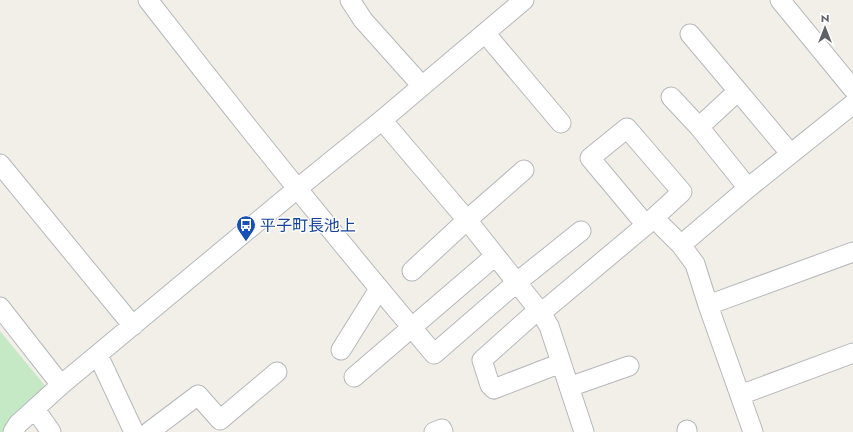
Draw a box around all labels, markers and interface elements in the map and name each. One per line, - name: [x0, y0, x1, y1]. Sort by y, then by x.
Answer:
- north arrow: [805, 8, 845, 48]
- text: N: [821, 10, 829, 26]
- bus stop icon: 平子町長池上: [235, 214, 257, 242]
- place label: 平子町長池上: [260, 214, 356, 237]

